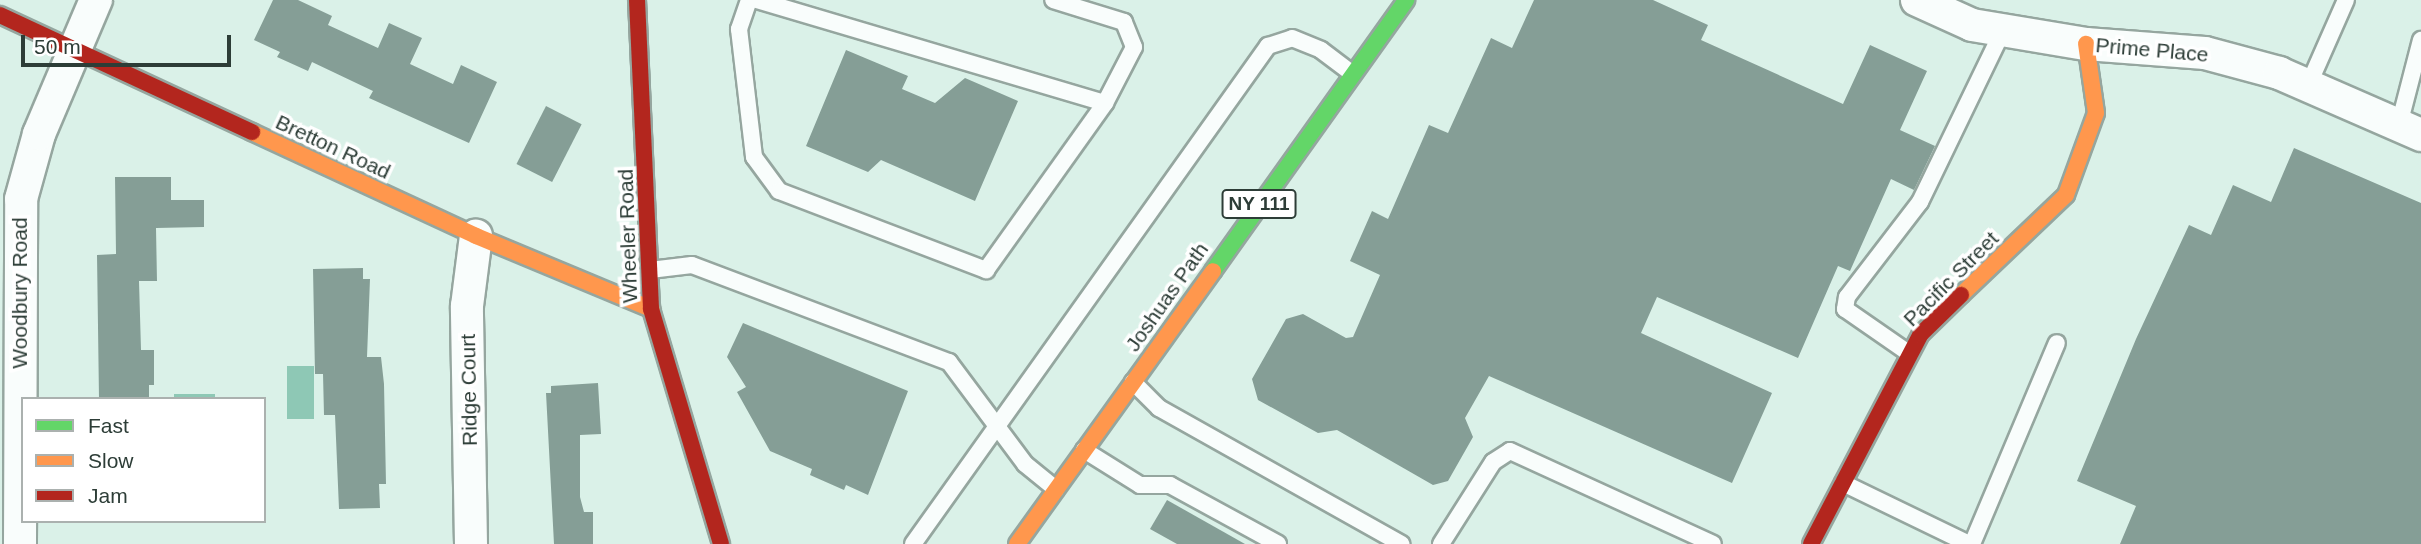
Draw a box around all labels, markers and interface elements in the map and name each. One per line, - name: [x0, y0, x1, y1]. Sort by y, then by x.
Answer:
- scale bar: [24, 21, 234, 65]
- street label: Prime Place: [2095, 33, 2209, 67]
- text: 50 m: [34, 35, 81, 58]
- street label: Bretton Road: [272, 109, 394, 185]
- street label: Wheeler Road: [613, 168, 643, 304]
- road number: NY 111: [1220, 188, 1298, 220]
- street label: Woodbury Road: [7, 217, 33, 369]
- street label: Pacific Street: [1898, 226, 2004, 332]
- street label: Joshuas Path: [1120, 238, 1214, 356]
- street label: Ridge Court: [455, 334, 483, 446]
- legend: [21, 397, 266, 523]
- text: Fast: [88, 414, 129, 437]
- text: Slow: [88, 449, 134, 472]
- text: Jam: [88, 484, 128, 507]

